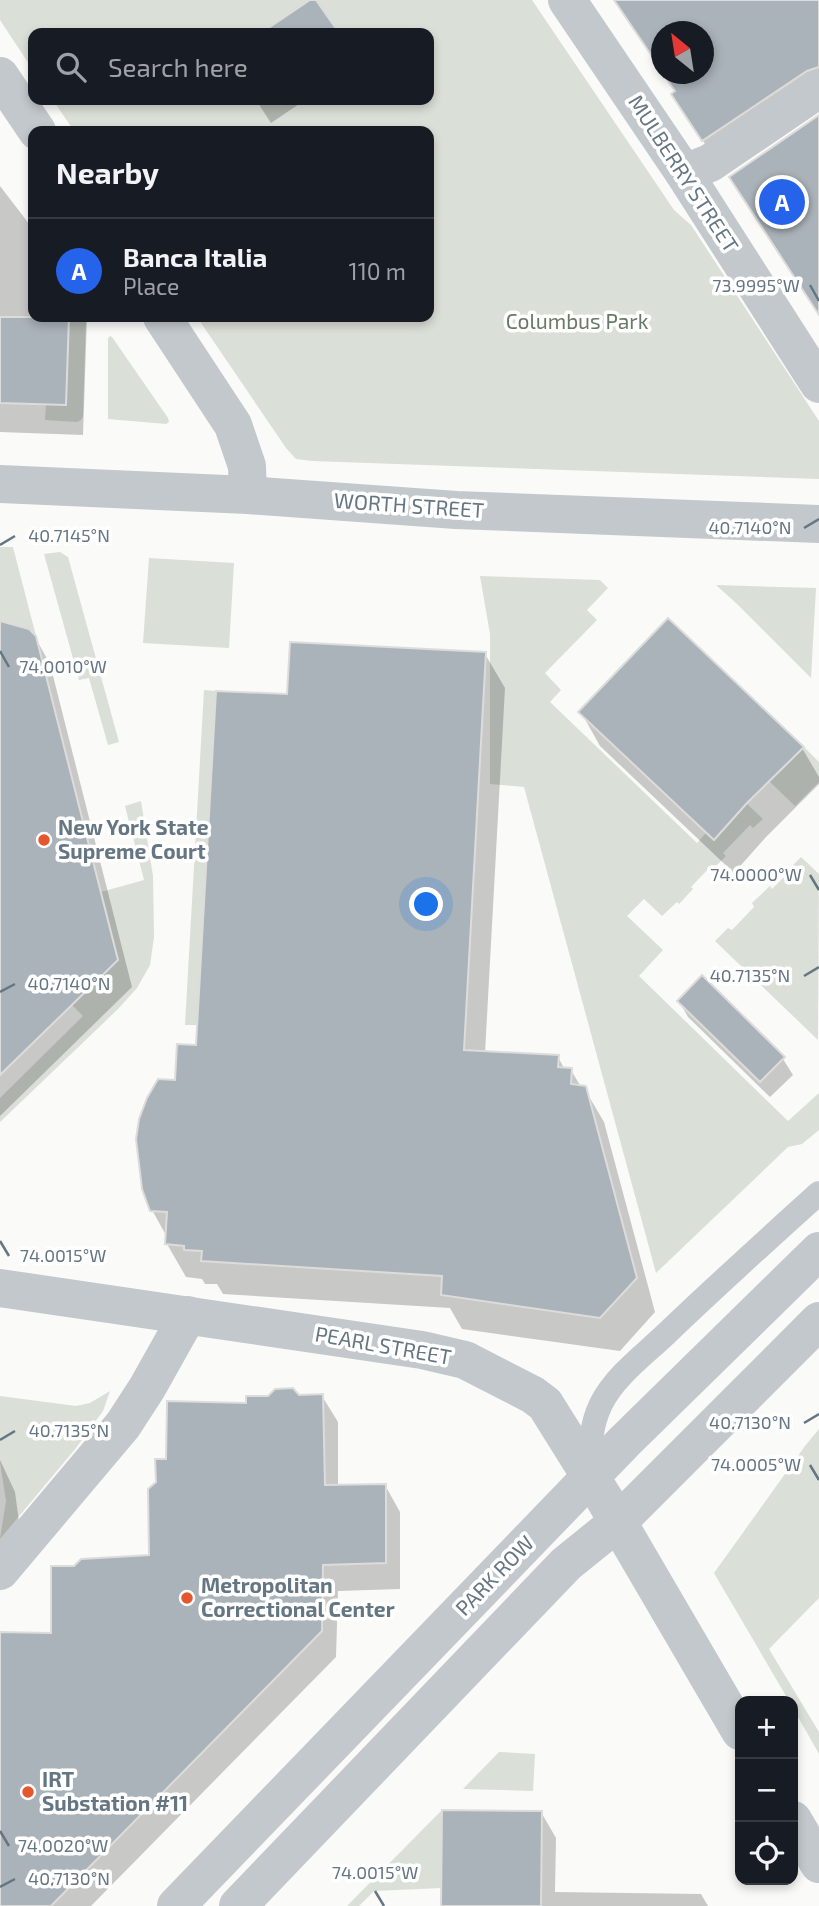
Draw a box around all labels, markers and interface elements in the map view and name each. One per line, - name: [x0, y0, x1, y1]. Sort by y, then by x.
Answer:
- north arrow: [651, 21, 714, 84]
- search box: [28, 28, 434, 105]
- icon: search: [52, 48, 90, 86]
- text: Search here: [108, 51, 248, 82]
- street label: MULBERRY STREET: [624, 90, 744, 257]
- text: Nearby: [56, 154, 159, 190]
- pin: A: [759, 176, 805, 228]
- text: Banca Italia: [123, 241, 267, 272]
- text: A: [71, 257, 87, 285]
- text: 110 m: [349, 257, 406, 285]
- text: Place: [123, 272, 179, 300]
- text: 73.9995°W: [712, 274, 800, 296]
- park label: Columbus Park: [506, 308, 649, 333]
- street label: WORTH STREET: [333, 487, 485, 522]
- text: 40.7140°N: [709, 516, 791, 538]
- text: 40.7145°N: [28, 524, 110, 546]
- text: 74.0010°W: [19, 655, 107, 677]
- place label: New York State Supreme Court: [58, 814, 209, 863]
- marker: New York State Supreme Court: [36, 832, 52, 848]
- text: 74.0000°W: [710, 863, 802, 885]
- your location: [409, 887, 443, 921]
- text: 40.7135°N: [710, 964, 790, 986]
- text: 40.7140°N: [28, 972, 110, 994]
- text: 74.0015°W: [20, 1244, 106, 1266]
- street label: PEARL STREET: [313, 1320, 453, 1369]
- text: 40.7130°N: [709, 1411, 791, 1433]
- text: 40.7135°N: [29, 1419, 109, 1441]
- text: 74.0005°W: [711, 1453, 801, 1475]
- street label: PARK ROW: [450, 1530, 538, 1620]
- place label: Metropolitan Correctional Center: [201, 1572, 395, 1621]
- marker: Metropolitan Correctional Center: [179, 1590, 195, 1606]
- map controls: [735, 1696, 798, 1885]
- button: +: [735, 1696, 798, 1759]
- button: −: [735, 1759, 798, 1822]
- place label: IRT Substation #11: [42, 1766, 188, 1815]
- marker: IRT Substation #11: [20, 1784, 36, 1800]
- button: locate: [735, 1822, 798, 1885]
- text: 74.0020°W: [18, 1834, 108, 1856]
- text: 74.0015°W: [332, 1861, 418, 1883]
- text: 40.7130°N: [28, 1867, 110, 1889]

